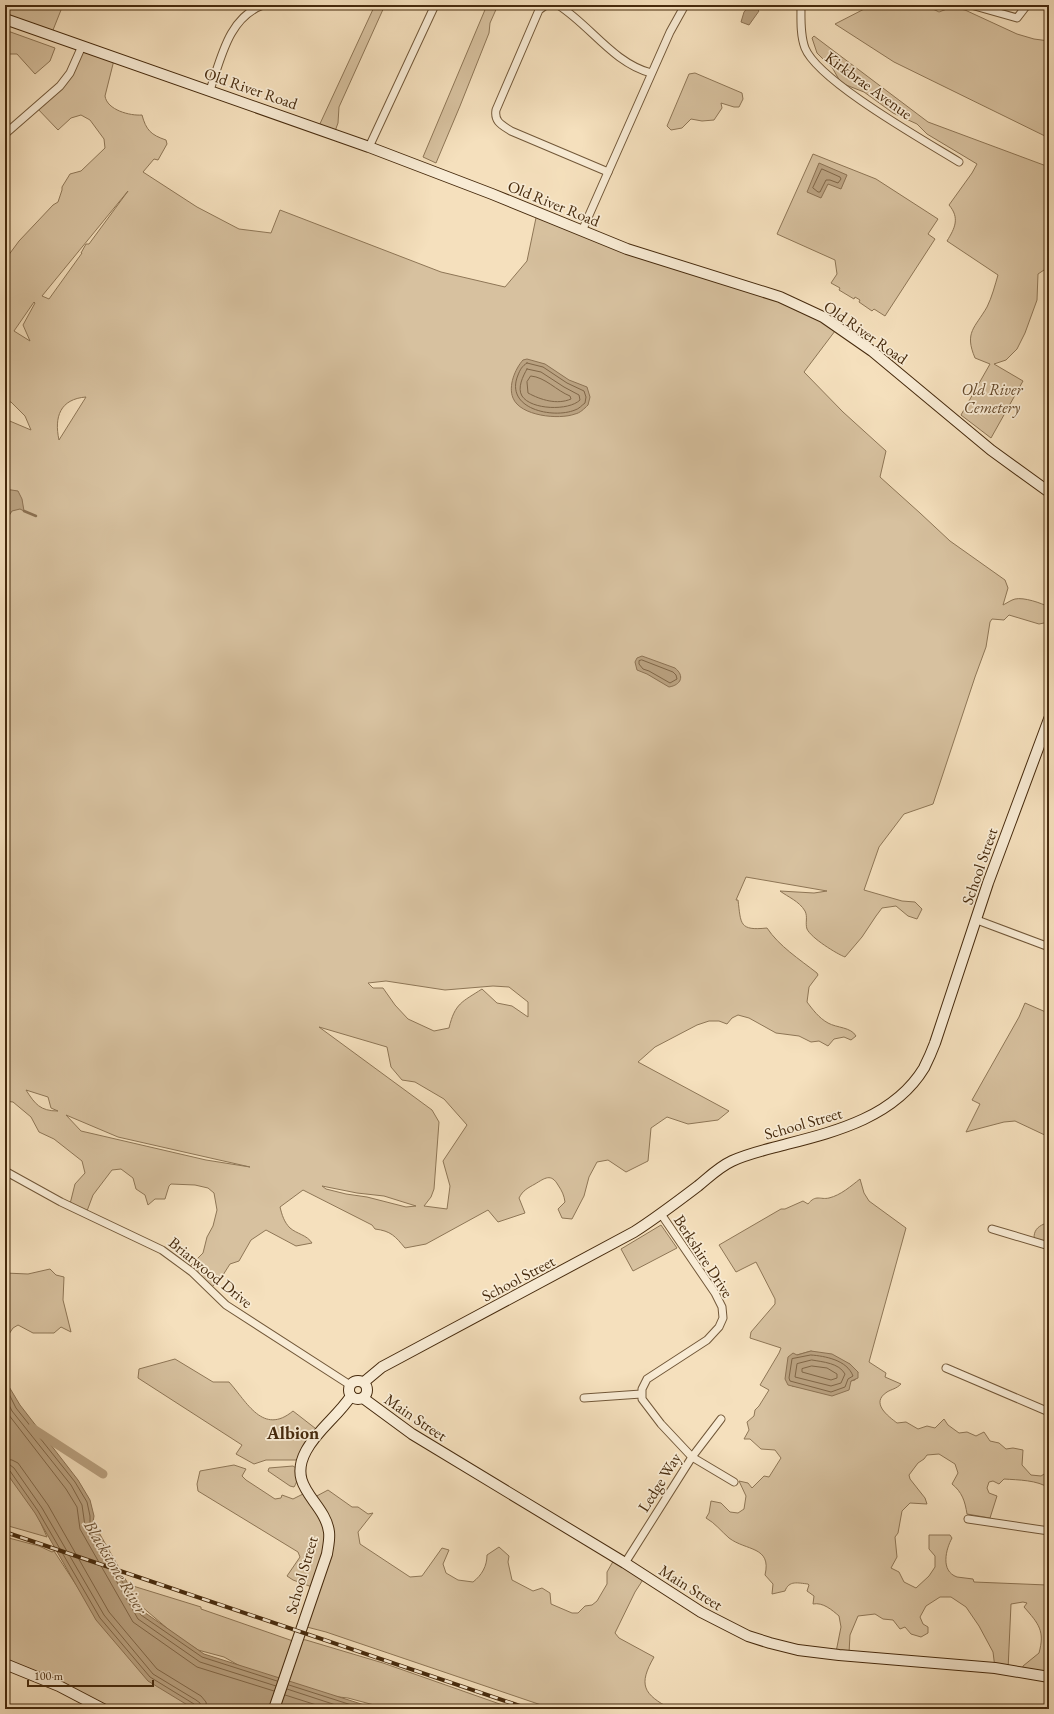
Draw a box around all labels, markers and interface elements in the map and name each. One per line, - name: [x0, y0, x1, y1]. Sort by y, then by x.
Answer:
- street label: Kirkbrae Avenue: [821, 47, 917, 124]
- street label: Old River Road: [201, 63, 301, 115]
- street label: Old River Road: [505, 175, 604, 232]
- street label: Old River Road: [820, 296, 912, 370]
- park label: Old River Cemetery: [962, 379, 1023, 418]
- street label: School Street: [957, 825, 1002, 907]
- street label: School Street: [762, 1102, 844, 1145]
- street label: Berkshire Drive: [669, 1211, 738, 1302]
- street label: Briarwood Drive: [164, 1232, 257, 1313]
- street label: School Street: [478, 1250, 558, 1306]
- street label: Main Street: [380, 1389, 451, 1446]
- district label: Albion: [266, 1421, 319, 1444]
- street label: Ledge Way: [633, 1448, 686, 1516]
- water label: Blackstone River: [79, 1515, 153, 1619]
- street label: School Street: [280, 1534, 323, 1616]
- street label: Main Street: [655, 1560, 726, 1615]
- scale bar: [28, 1662, 153, 1688]
- text: 100 m: [34, 1668, 64, 1684]

